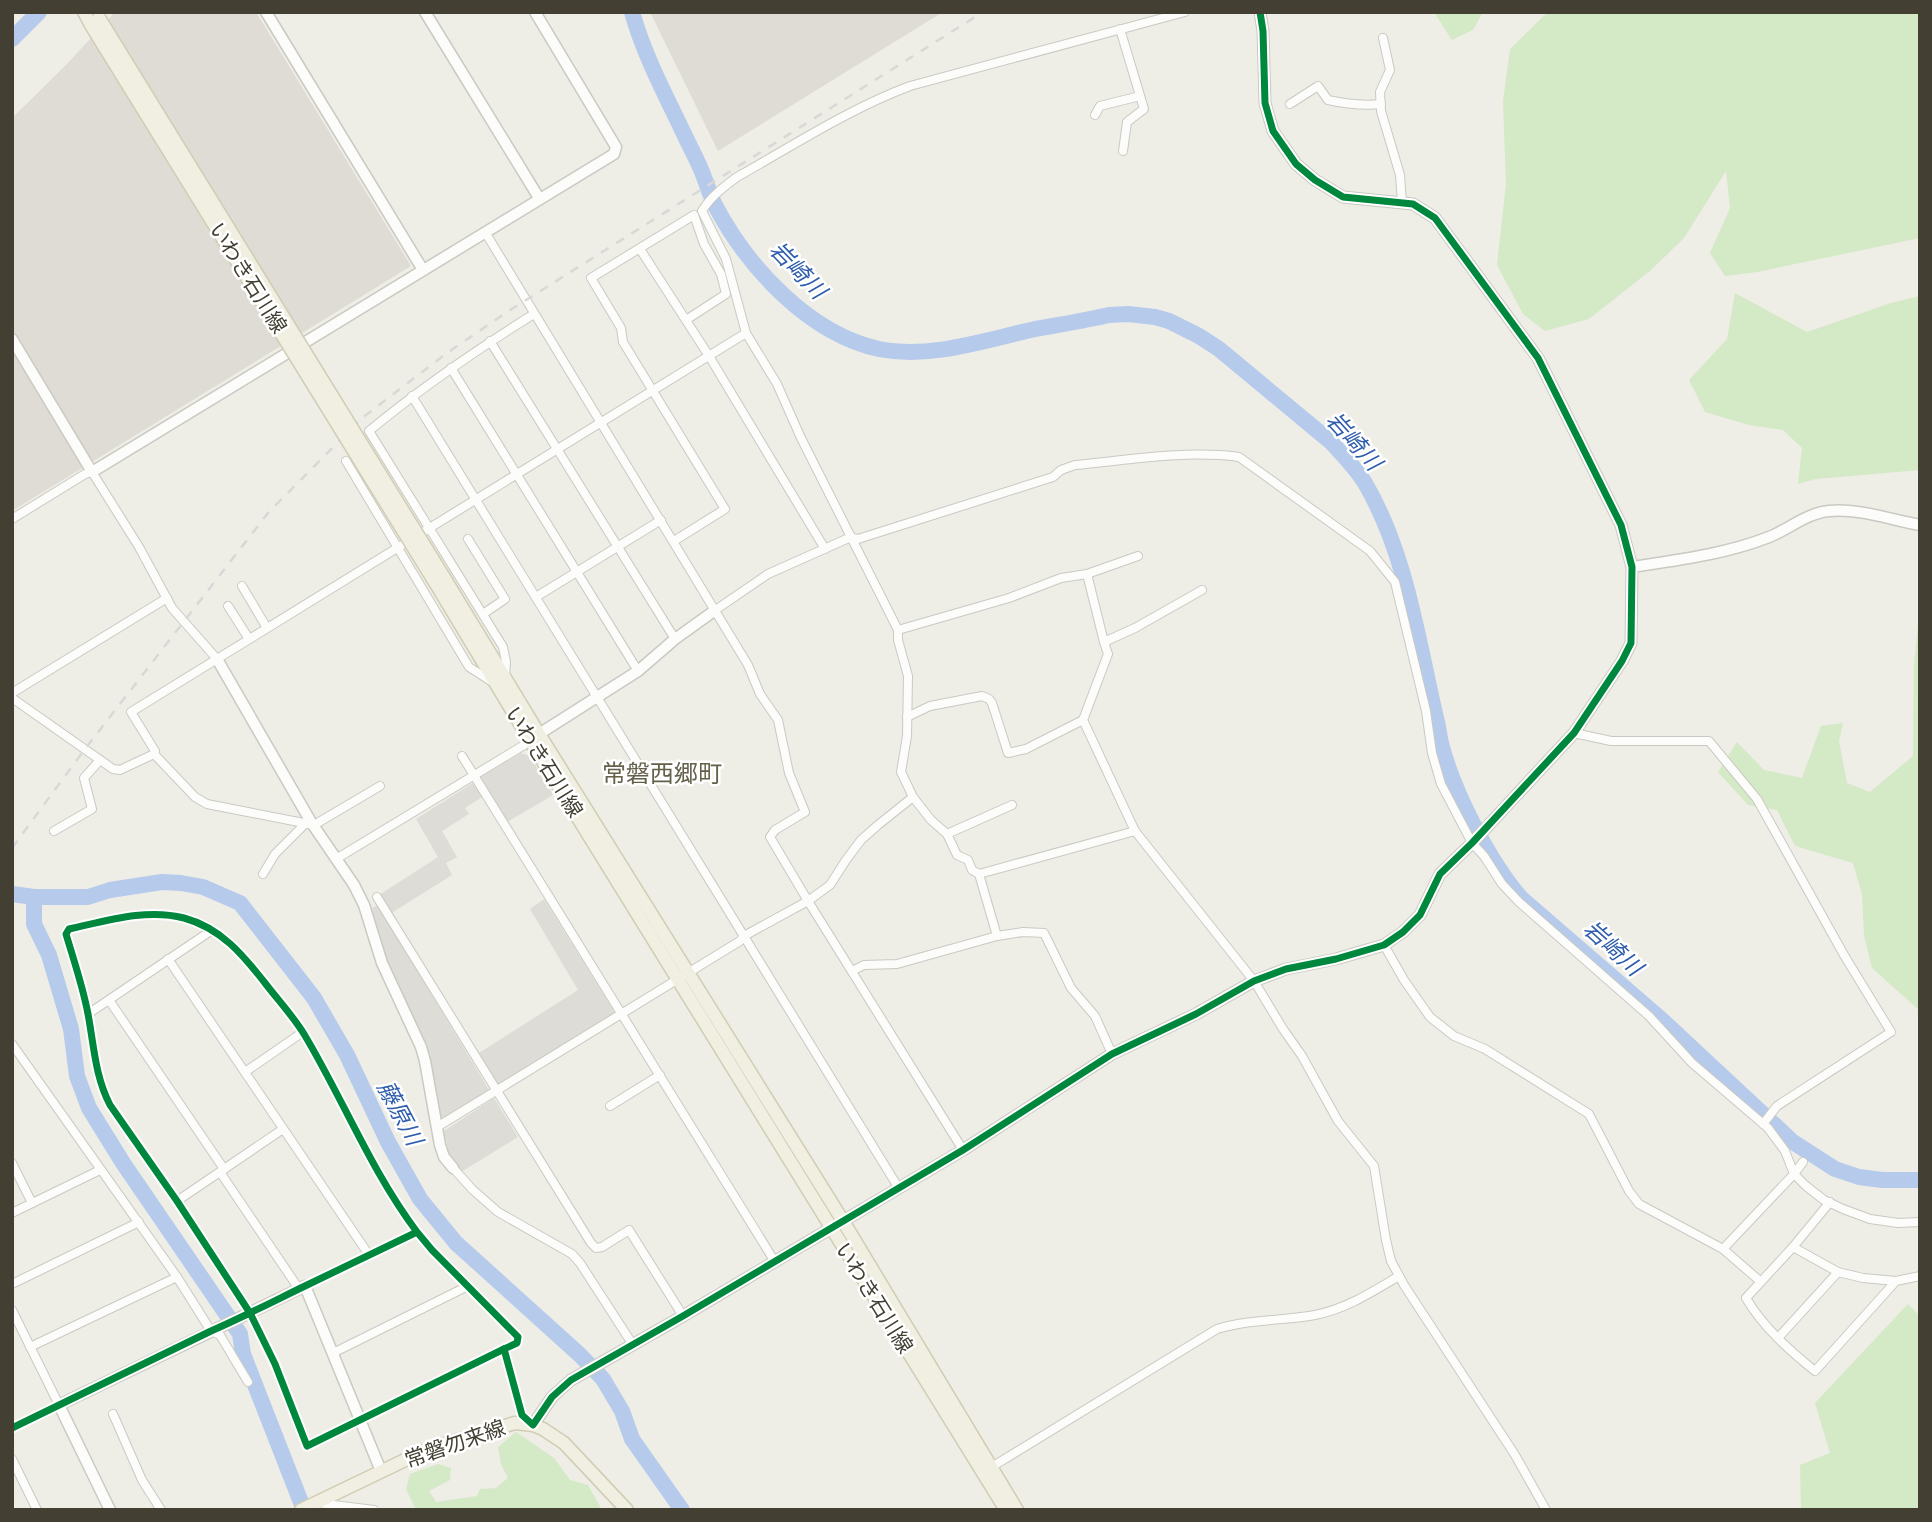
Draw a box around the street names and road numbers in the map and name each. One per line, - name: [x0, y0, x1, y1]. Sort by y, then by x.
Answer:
- street label: いわき石川線: [204, 218, 292, 338]
- street label: いわき石川線: [500, 702, 588, 822]
- street label: いわき石川線: [830, 1238, 918, 1358]
- street label: 常磐勿来線: [401, 1416, 509, 1472]

